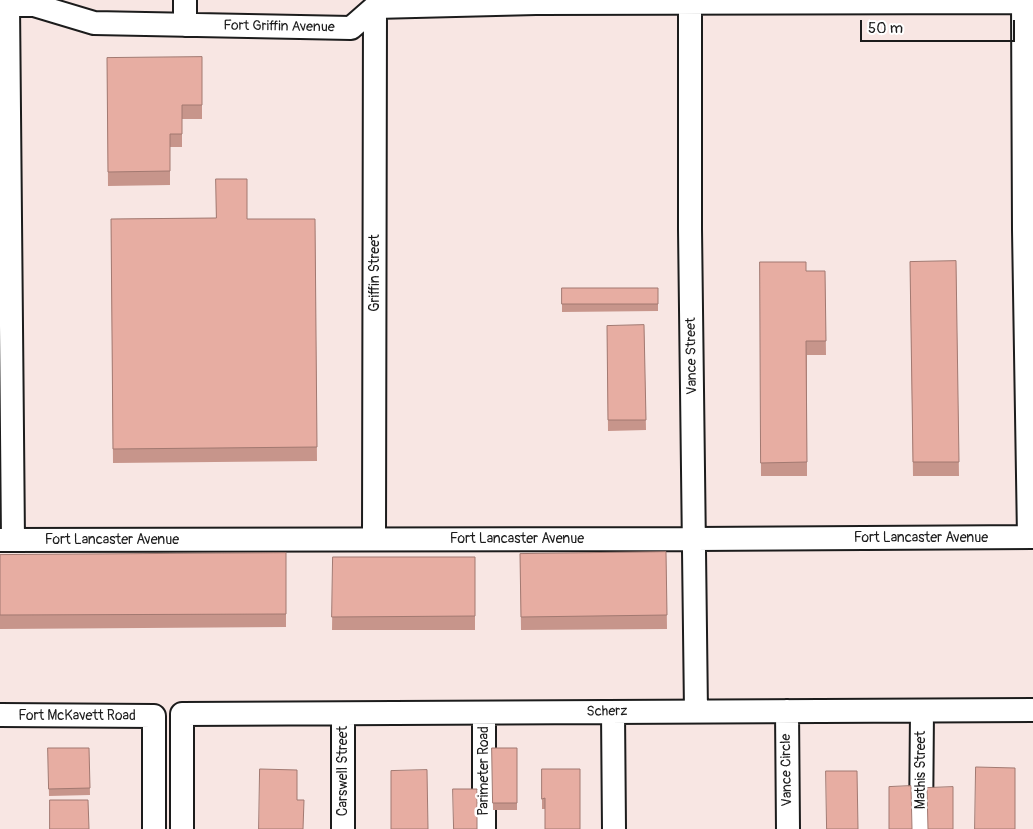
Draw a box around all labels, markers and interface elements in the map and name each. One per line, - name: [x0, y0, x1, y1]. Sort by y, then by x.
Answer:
- scale bar: [863, 10, 1018, 42]
- street label: Fort Griffin Avenue: [223, 18, 335, 36]
- text: 50 m: [868, 19, 903, 38]
- street label: Griffin Street: [367, 234, 383, 312]
- street label: Vance Street: [683, 317, 701, 395]
- street label: Fort Lancaster Avenue: [854, 530, 988, 546]
- street label: Fort Lancaster Avenue: [450, 531, 584, 547]
- street label: Fort Lancaster Avenue: [45, 532, 179, 548]
- street label: Scherz: [586, 703, 628, 721]
- street label: Fort McKavett Road: [18, 708, 136, 724]
- street label: Carswell Street: [335, 726, 351, 816]
- street label: Parimeter Road: [476, 726, 492, 816]
- street label: Mathis Street: [913, 731, 929, 809]
- street label: Vance Circle: [778, 733, 796, 807]

